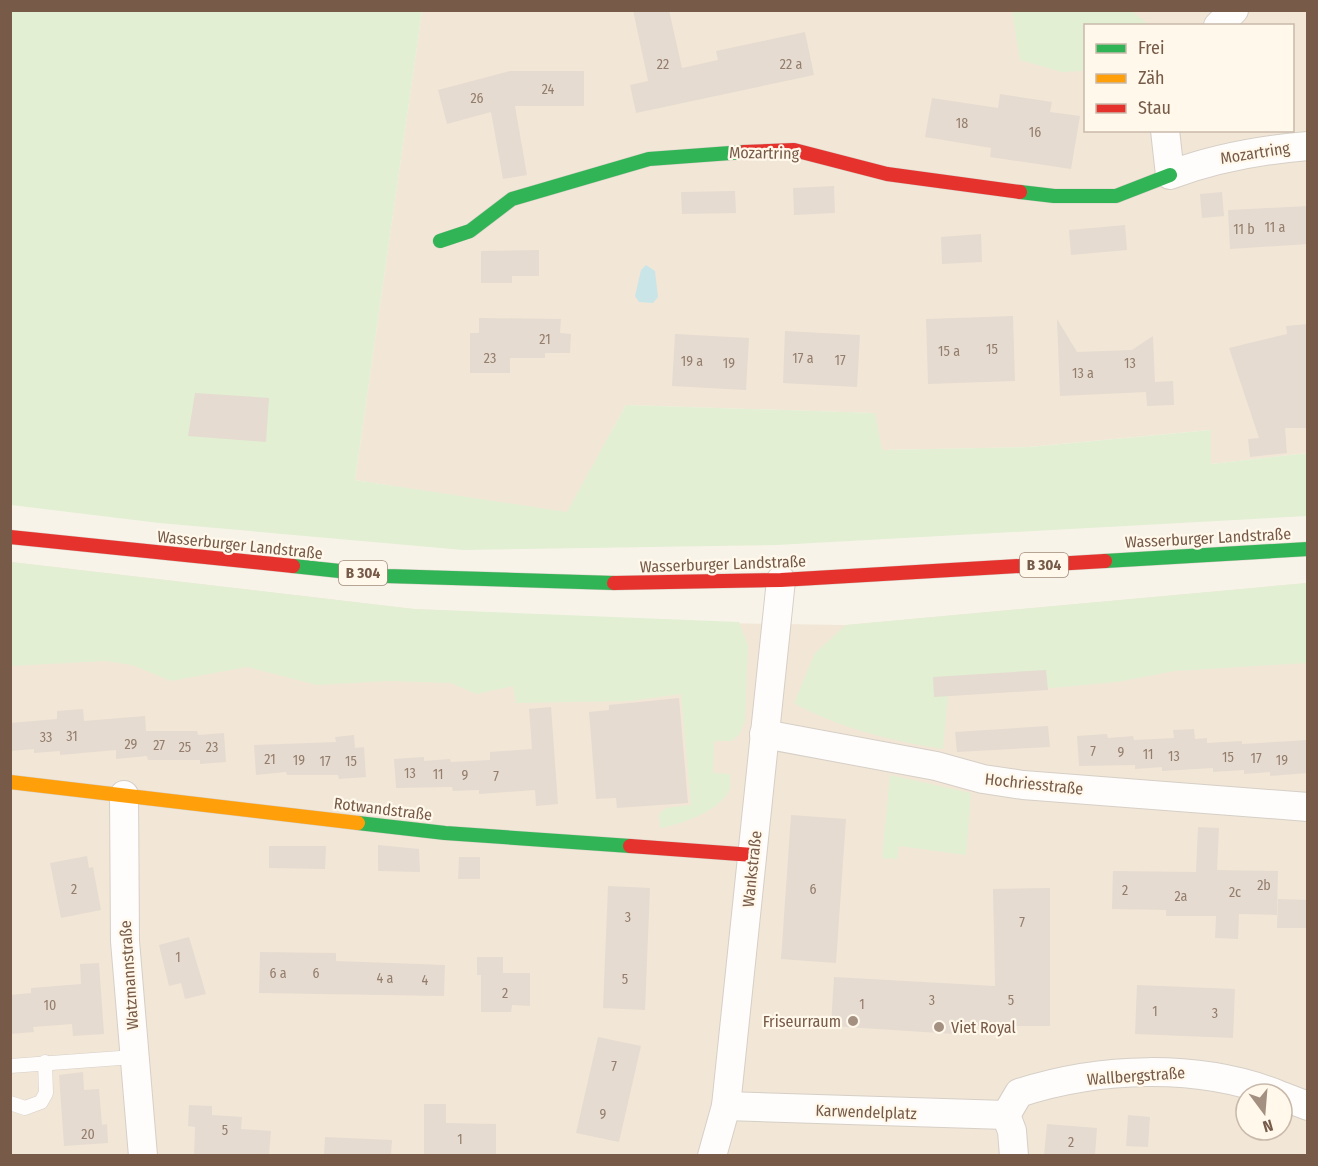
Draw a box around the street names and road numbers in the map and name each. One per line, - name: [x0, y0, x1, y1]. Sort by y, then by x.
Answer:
- street label: Mozartring: [1219, 138, 1292, 168]
- street label: Mozartring: [729, 143, 800, 163]
- street label: Wasserburger Landstraße: [1124, 524, 1292, 552]
- street label: Wasserburger Landstraße: [156, 527, 324, 563]
- street label: Wasserburger Landstraße: [640, 552, 807, 576]
- road number: B 304: [1020, 553, 1068, 577]
- road number: B 304: [339, 561, 387, 585]
- street label: Hochriesstraße: [984, 769, 1084, 799]
- street label: Rotwandstraße: [333, 794, 433, 824]
- street label: Wankstraße: [739, 830, 765, 908]
- street label: Watzmannstraße: [116, 920, 142, 1030]
- street label: Wallbergstraße: [1086, 1063, 1186, 1089]
- street label: Karwendelplatz: [815, 1101, 917, 1123]

